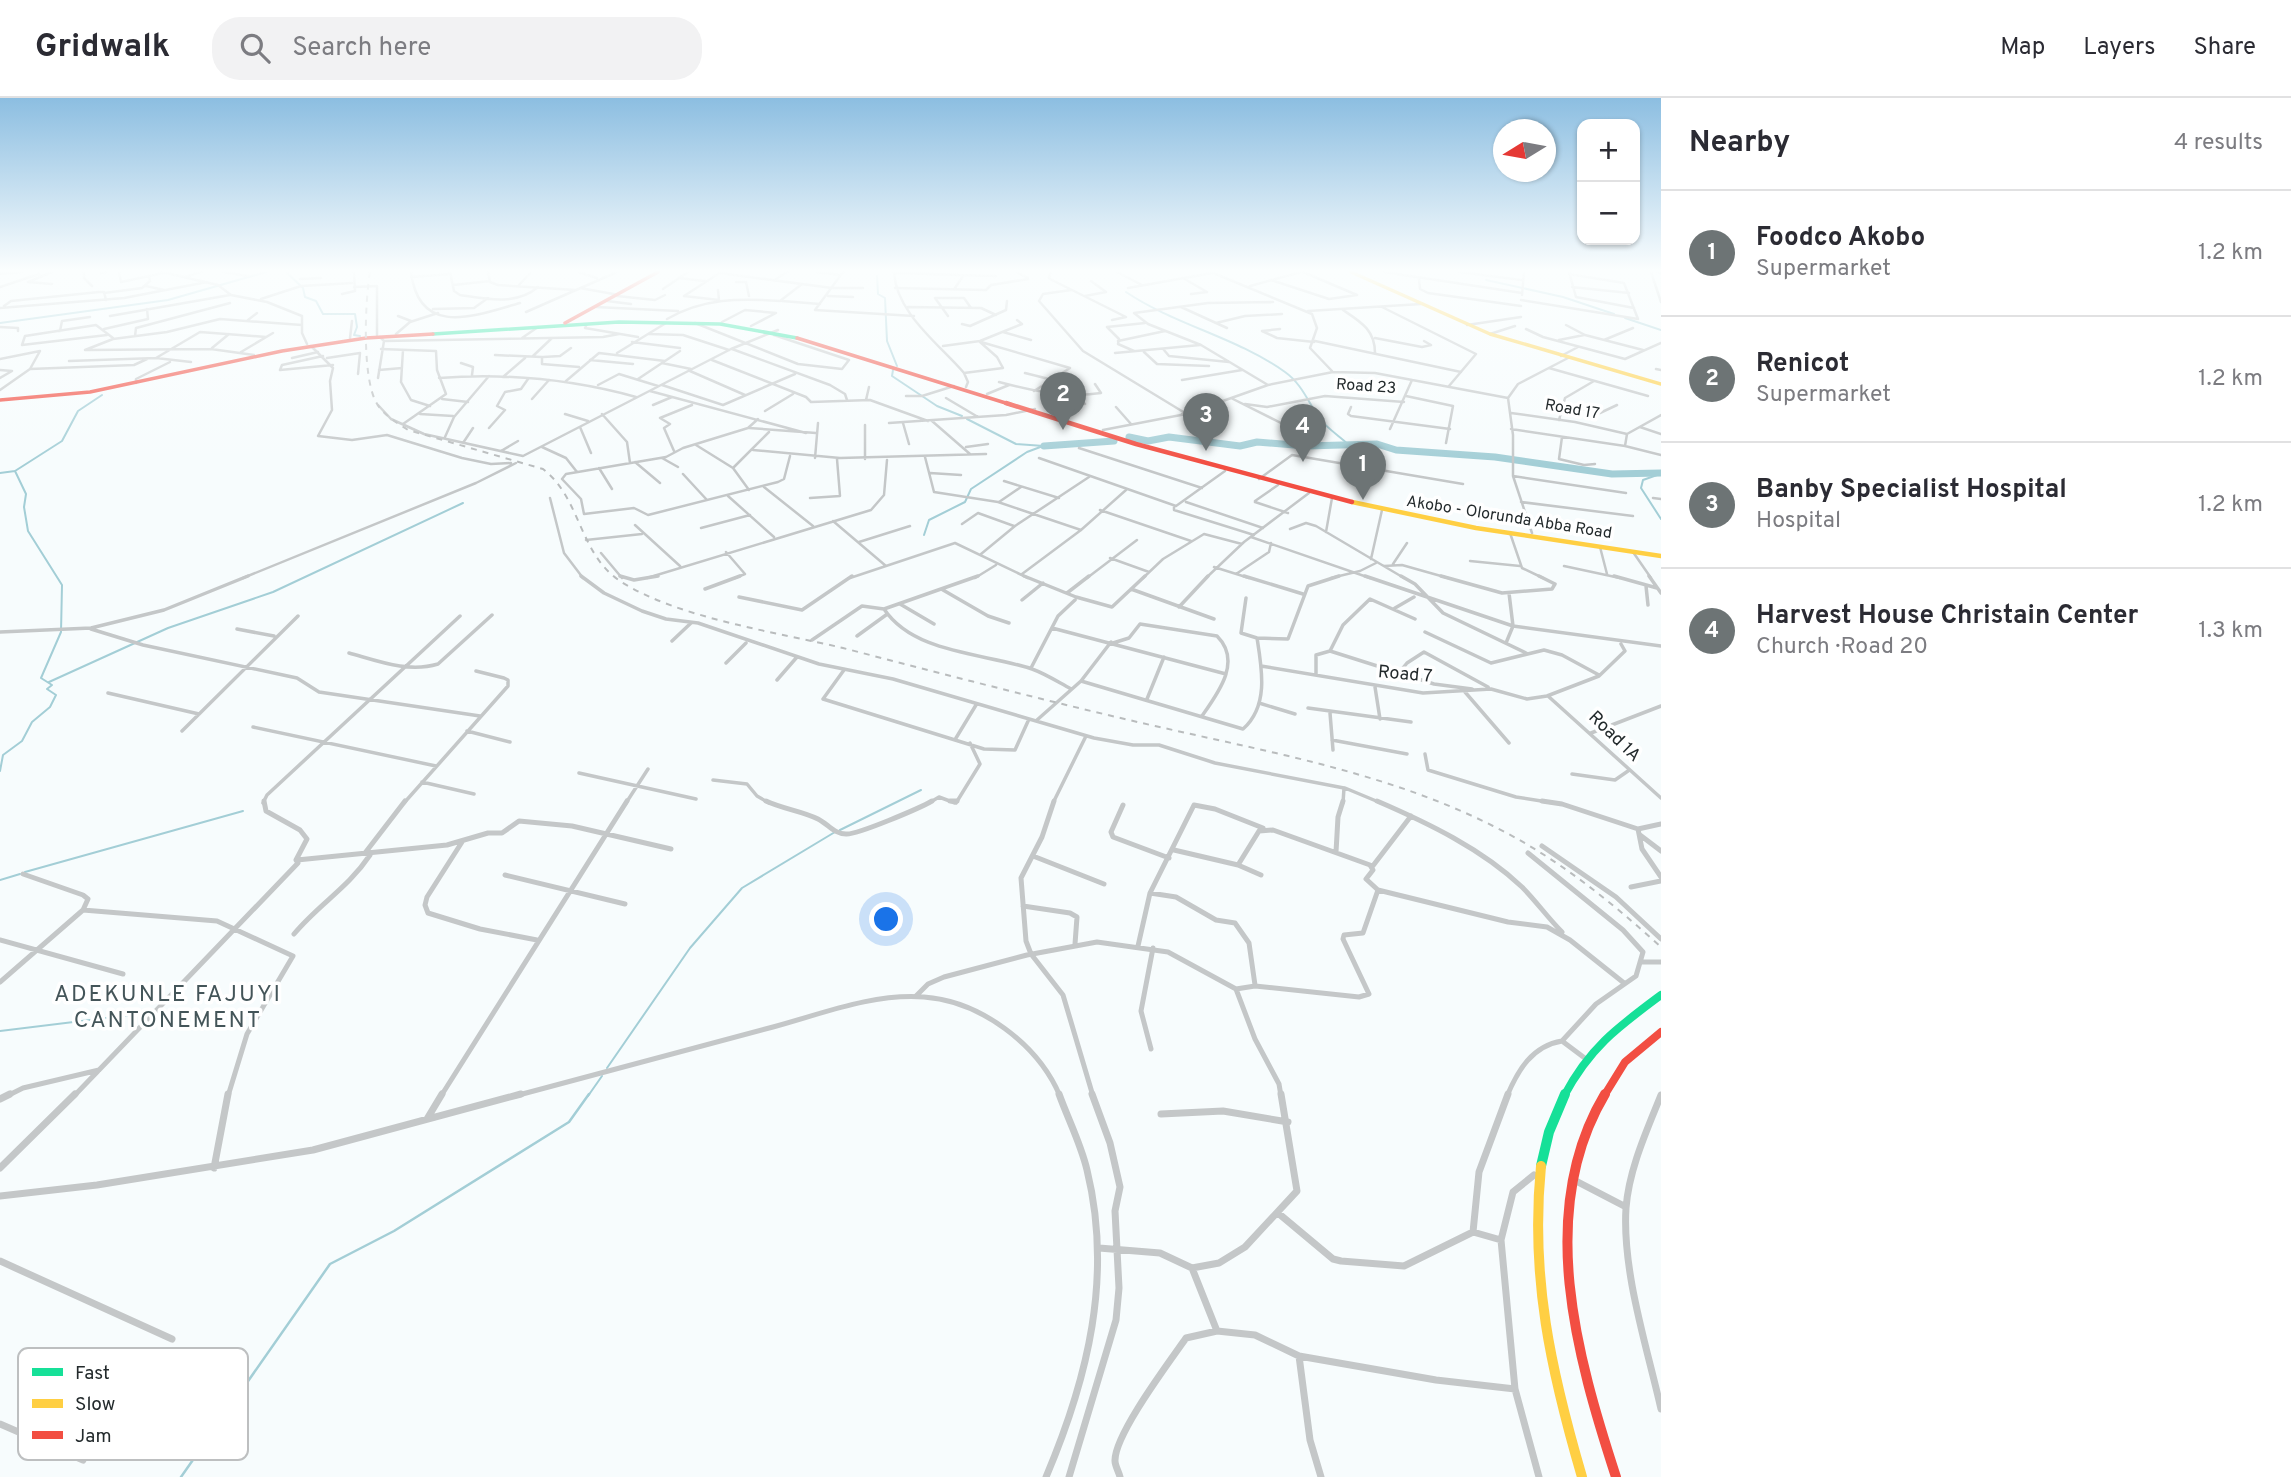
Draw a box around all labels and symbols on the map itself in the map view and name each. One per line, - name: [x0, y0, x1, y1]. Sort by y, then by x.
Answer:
- north arrow: [1493, 119, 1556, 182]
- pin: 2: [1040, 372, 1086, 430]
- street label: Road 23: [1335, 375, 1397, 399]
- pin: 3: [1183, 393, 1229, 451]
- street label: Road 17: [1543, 395, 1601, 425]
- pin: 4: [1280, 404, 1326, 462]
- pin: 1: [1340, 442, 1386, 500]
- street label: Akobo - Olorunda Abba Road: [1405, 492, 1613, 544]
- street label: Road 7: [1377, 661, 1433, 689]
- street label: Road 1A: [1583, 706, 1645, 768]
- your location: [869, 902, 903, 936]
- district label: ADEKUNLE FAJUYI CANTONEMENT: [54, 981, 282, 1036]
- legend: [18, 1348, 248, 1460]
- text: Fast: [75, 1362, 110, 1386]
- text: Slow: [75, 1393, 115, 1417]
- text: Jam: [75, 1425, 112, 1449]

